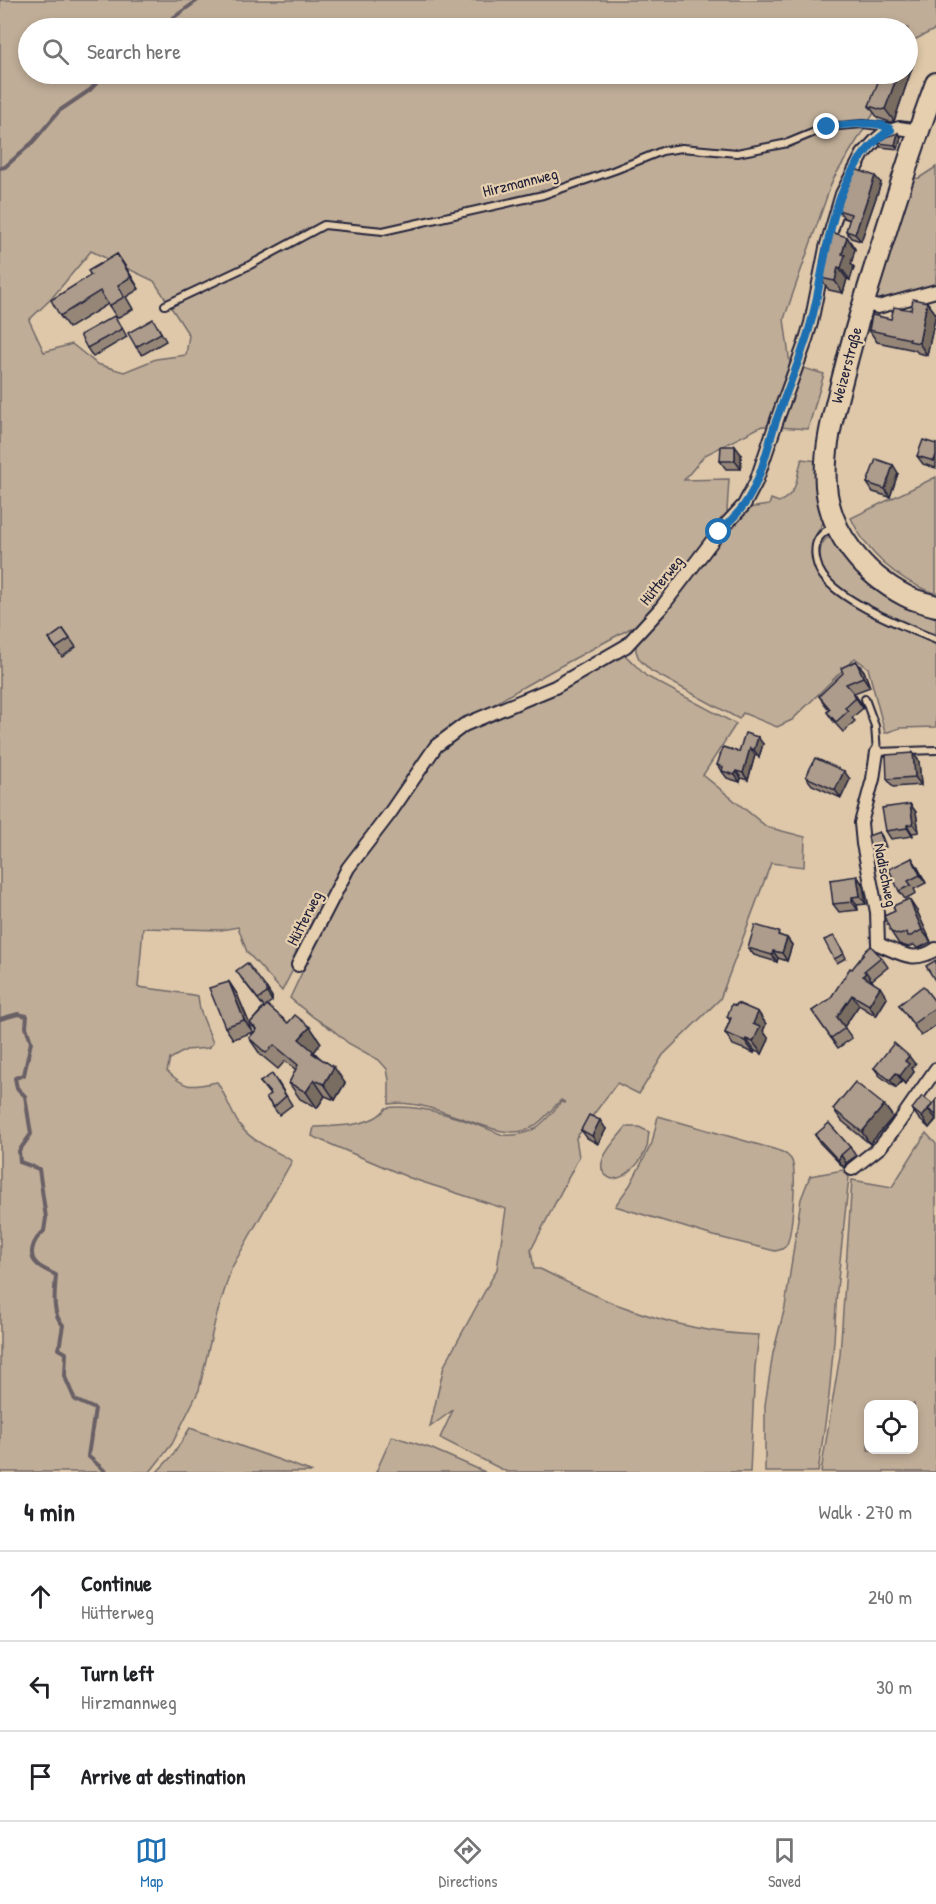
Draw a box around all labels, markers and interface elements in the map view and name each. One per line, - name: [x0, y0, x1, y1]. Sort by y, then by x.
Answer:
- search box: [18, 18, 918, 84]
- icon: search: [39, 35, 72, 68]
- text: Search here: [87, 36, 181, 66]
- route end: [813, 113, 839, 139]
- street label: Hirzmannweg: [480, 162, 560, 202]
- street label: Weizerstraße: [825, 324, 867, 406]
- route start: [705, 518, 731, 544]
- street label: Hütterweg: [634, 550, 688, 610]
- street label: Nadischweg: [869, 841, 903, 909]
- street label: Hütterweg: [281, 887, 327, 949]
- map controls: [864, 1400, 918, 1454]
- button: locate: [864, 1400, 918, 1454]
- text: 4 min: [24, 1494, 75, 1529]
- text: Walk · 270 m: [819, 1498, 912, 1525]
- text: Continue: [81, 1568, 152, 1598]
- icon: ahead: [24, 1580, 57, 1613]
- text: 240 m: [868, 1583, 912, 1610]
- text: Hütterweg: [81, 1598, 154, 1625]
- text: Turn left: [81, 1658, 154, 1688]
- icon: left: [24, 1670, 57, 1703]
- text: 30 m: [876, 1673, 912, 1700]
- text: Hirzmannweg: [81, 1688, 177, 1715]
- icon: arrive: [24, 1760, 57, 1793]
- text: Arrive at destination: [81, 1761, 246, 1791]
- tab: Map: [135, 1834, 168, 1892]
- tab: Directions: [439, 1834, 497, 1892]
- tab: Saved: [768, 1834, 801, 1892]

